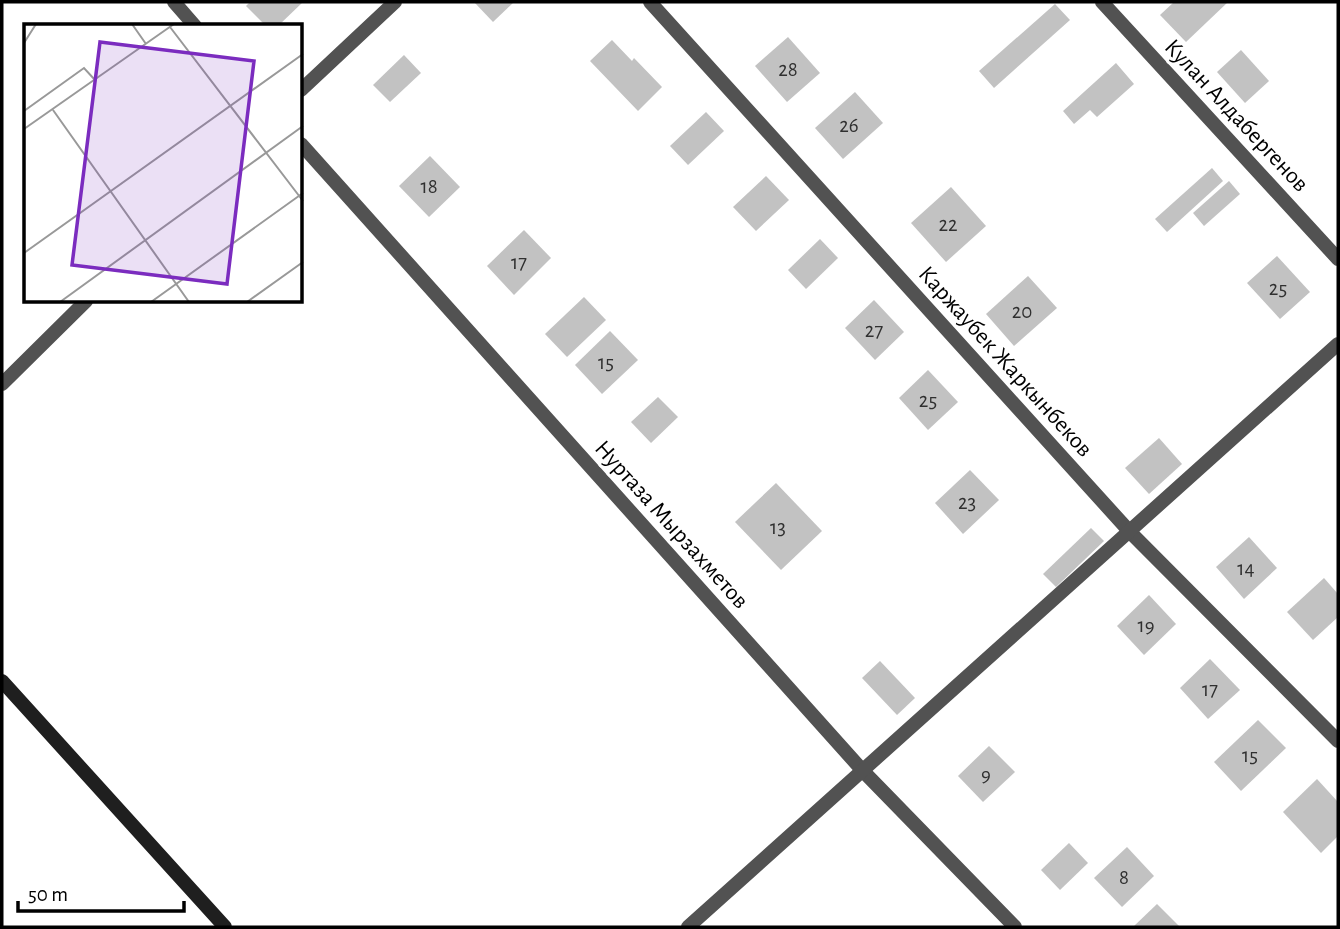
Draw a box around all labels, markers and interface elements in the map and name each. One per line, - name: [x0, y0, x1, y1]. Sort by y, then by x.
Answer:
- inset map: [24, 24, 303, 303]
- street label: Кулан Алдабергенов: [1160, 35, 1313, 197]
- house number: 28: [778, 59, 798, 80]
- house number: 26: [839, 115, 859, 136]
- house number: 18: [420, 176, 438, 197]
- house number: 22: [938, 214, 958, 235]
- house number: 17: [511, 252, 527, 273]
- street label: Каржаубек Жаркынбеков: [914, 262, 1097, 462]
- house number: 25: [1269, 278, 1287, 299]
- house number: 20: [1012, 301, 1032, 322]
- house number: 27: [865, 320, 883, 341]
- house number: 15: [598, 352, 614, 373]
- house number: 25: [919, 390, 937, 411]
- street label: Нуртаза Мырзахметов: [590, 436, 753, 613]
- house number: 23: [958, 492, 976, 513]
- house number: 13: [770, 517, 786, 538]
- house number: 14: [1237, 558, 1255, 579]
- house number: 19: [1137, 615, 1155, 636]
- house number: 17: [1202, 679, 1218, 700]
- house number: 15: [1242, 745, 1258, 766]
- house number: 9: [981, 764, 991, 785]
- house number: 8: [1119, 867, 1129, 888]
- scale bar: [18, 870, 184, 914]
- text: 50 m: [28, 884, 68, 905]

